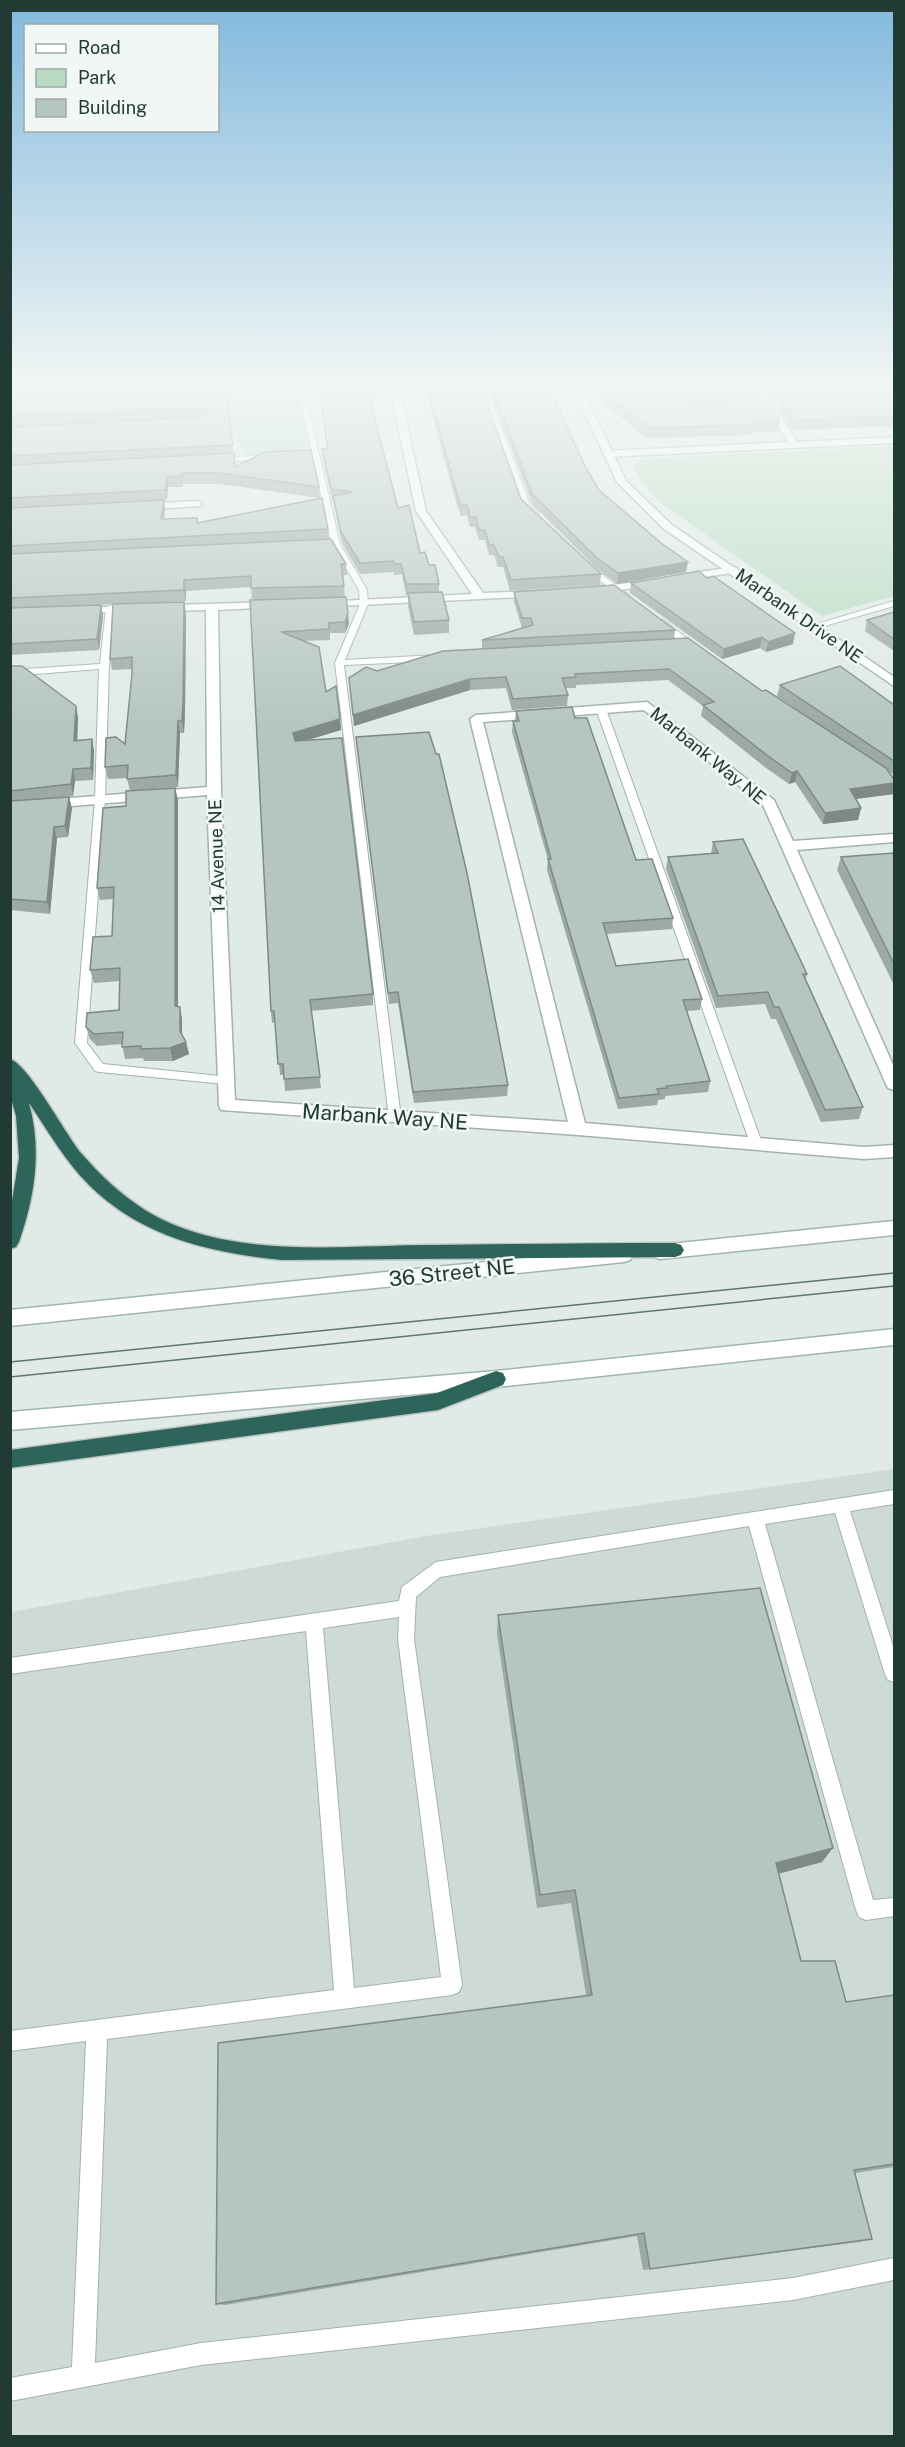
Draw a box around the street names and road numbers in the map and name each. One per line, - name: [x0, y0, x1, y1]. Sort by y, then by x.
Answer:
- street label: Marbank Drive NE: [732, 564, 867, 667]
- street label: Marbank Way NE: [646, 703, 770, 809]
- street label: 14 Avenue NE: [204, 799, 229, 913]
- street label: Marbank Way NE: [301, 1098, 469, 1135]
- street label: 36 Street NE: [388, 1253, 516, 1292]

